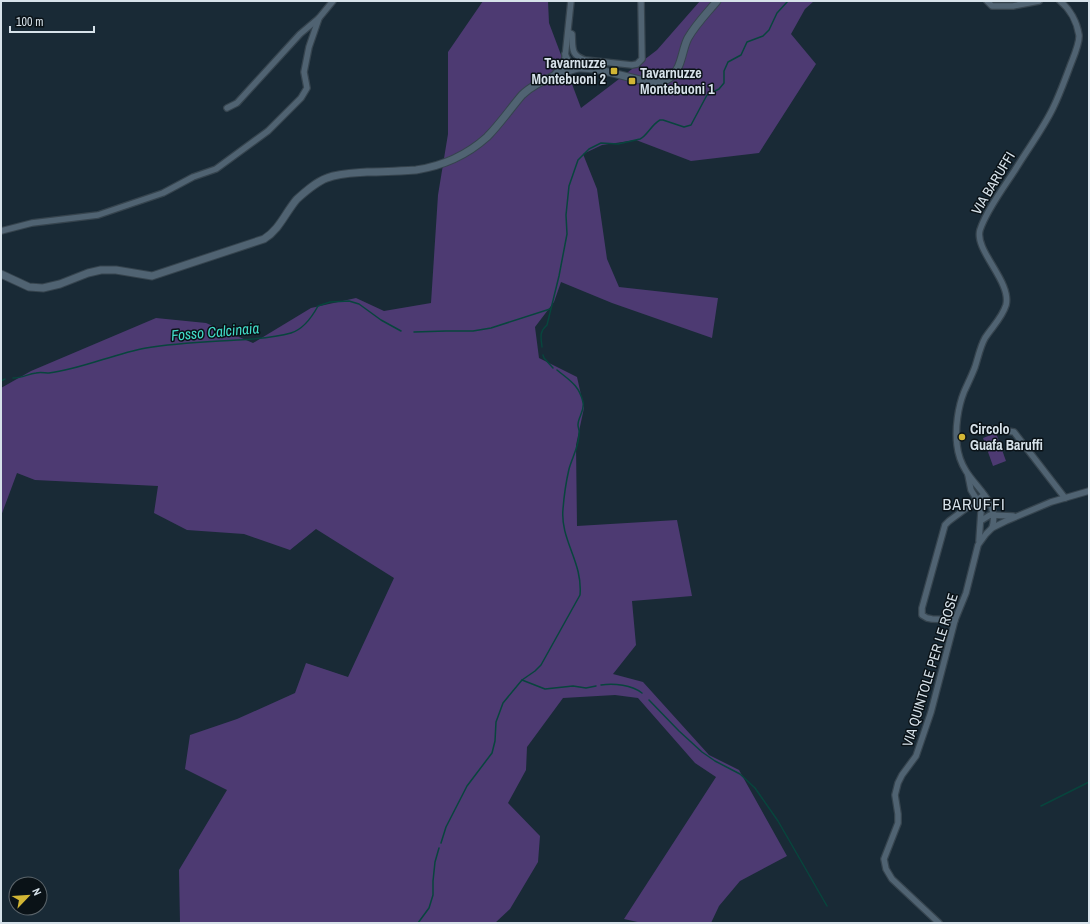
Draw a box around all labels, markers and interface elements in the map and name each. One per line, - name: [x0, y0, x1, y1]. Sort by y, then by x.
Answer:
- scale bar: [10, 8, 94, 34]
- text: 100 m: [16, 14, 43, 30]
- place label: Tavarnuzze Montebuoni 2: [531, 54, 606, 88]
- place label: Tavarnuzze Montebuoni 1: [640, 64, 715, 98]
- marker: Tavarnuzze Montebuoni 2: [609, 66, 619, 76]
- marker: Tavarnuzze Montebuoni 1: [627, 76, 637, 86]
- street label: VIA BARUFFI: [967, 148, 1019, 218]
- water label: Fosso Calcinaia: [170, 317, 260, 346]
- place label: Circolo Guafa Baruffi: [970, 420, 1043, 454]
- marker: Circolo Guafa Baruffi: [957, 432, 967, 442]
- district label: BARUFFI: [942, 493, 1006, 515]
- street label: VIA QUINTOLE PER LE ROSE: [898, 591, 962, 749]
- north arrow: [8, 876, 48, 916]
- text: N: [29, 886, 45, 898]

